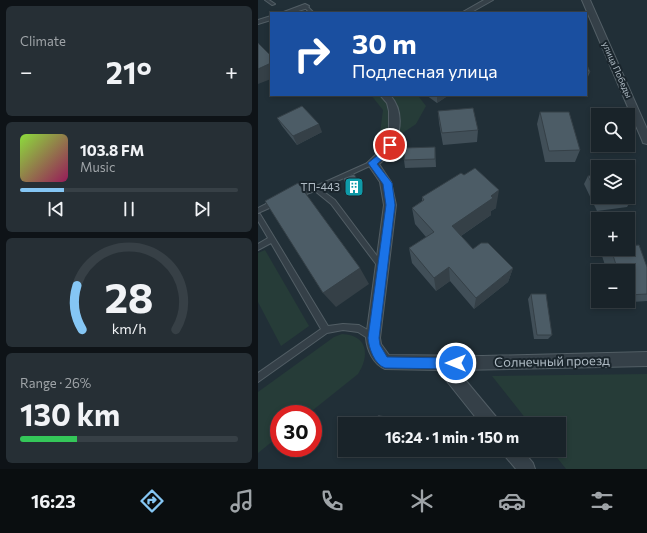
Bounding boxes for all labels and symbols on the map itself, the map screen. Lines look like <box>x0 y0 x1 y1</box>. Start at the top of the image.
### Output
street label: улица Победы <box>600 40 635 100</box>
pin <box>373 128 407 162</box>
building icon: ТП-443 <box>343 176 365 198</box>
place label: ТП-443 <box>301 180 340 193</box>
position arrow <box>435 342 477 384</box>
street label: Солнечный проезд <box>494 352 610 370</box>
speed limit sign: 30 <box>270 405 322 457</box>

